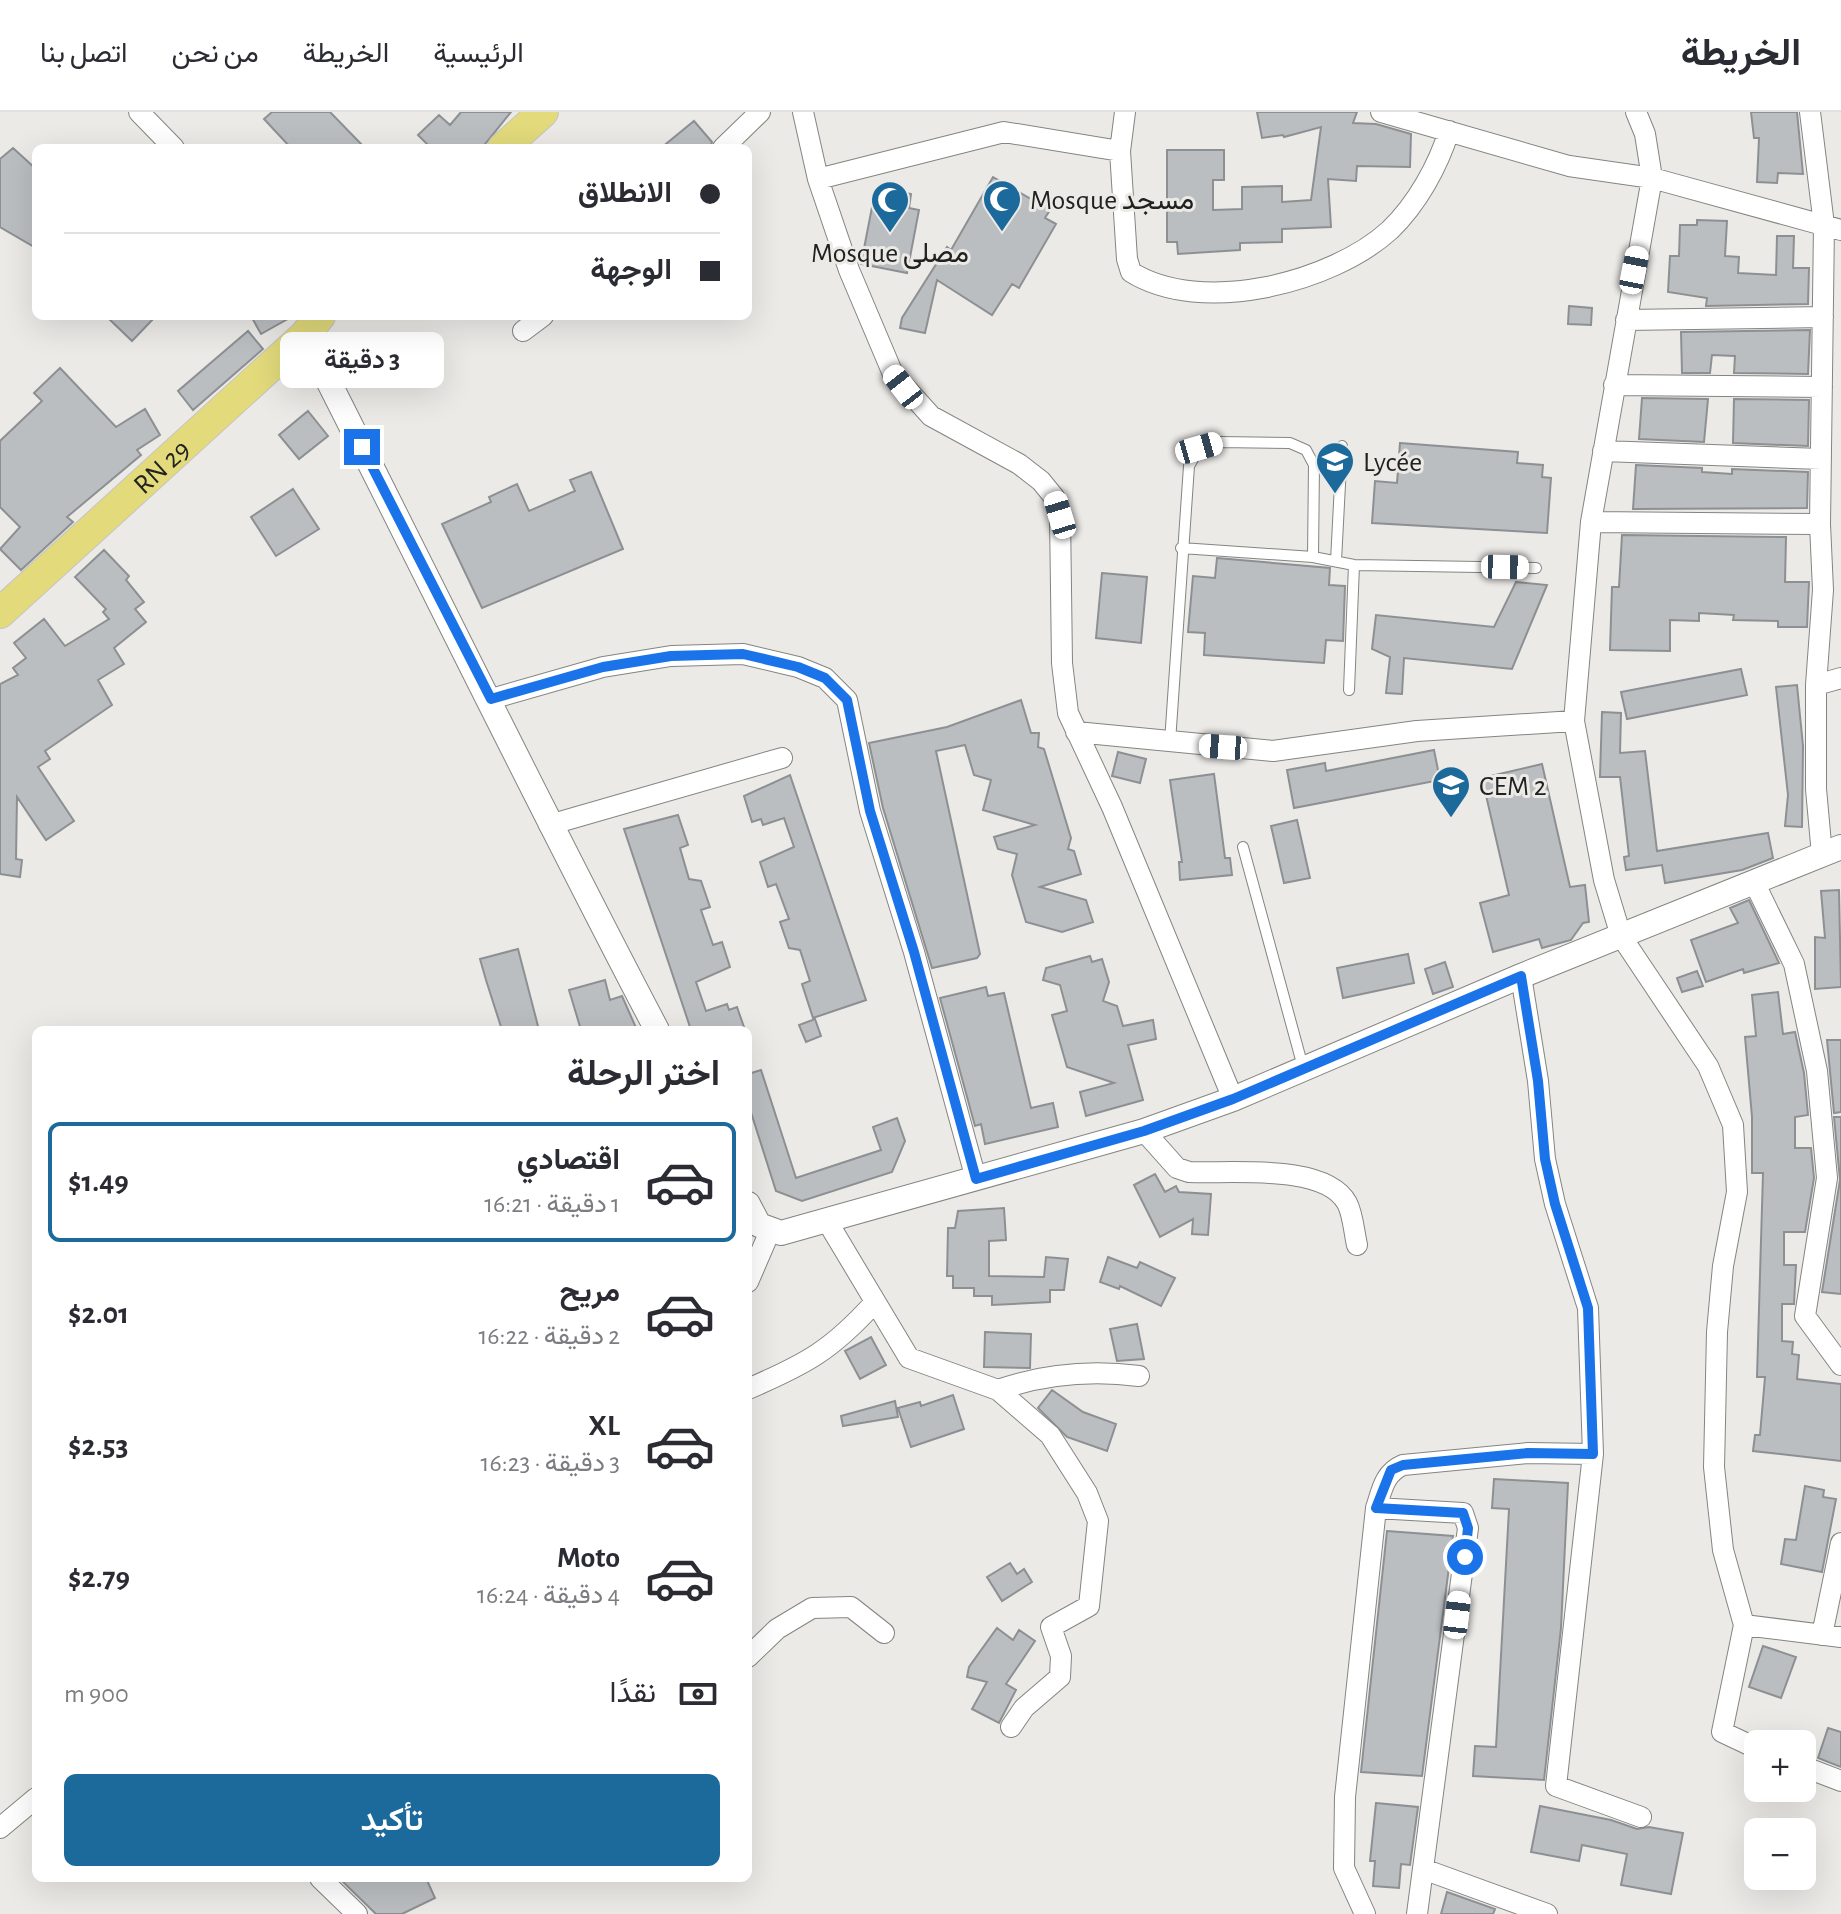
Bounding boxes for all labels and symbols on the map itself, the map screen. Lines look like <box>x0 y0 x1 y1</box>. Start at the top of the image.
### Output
mosque icon: Mosque مسجد <box>981 178 1023 233</box>
mosque icon: Mosque مصلى <box>869 179 911 234</box>
place label: Mosque مسجد <box>1030 187 1194 216</box>
place label: Mosque مصلى <box>811 240 969 269</box>
car <box>1618 244 1650 296</box>
callout: 3 دقيقة <box>280 331 444 387</box>
car <box>879 361 927 413</box>
route end <box>344 429 380 465</box>
car <box>1173 430 1225 466</box>
street label: RN 29 <box>129 435 196 500</box>
school or university icon: Lycée <box>1314 440 1356 495</box>
place label: Lycée <box>1363 449 1422 477</box>
car <box>1042 489 1078 541</box>
car <box>1481 555 1529 579</box>
car <box>1198 733 1248 761</box>
school or university icon: CEM 2 <box>1430 764 1472 819</box>
place label: CEM 2 <box>1479 773 1547 801</box>
route start <box>1447 1539 1483 1575</box>
car <box>1442 1590 1472 1640</box>

